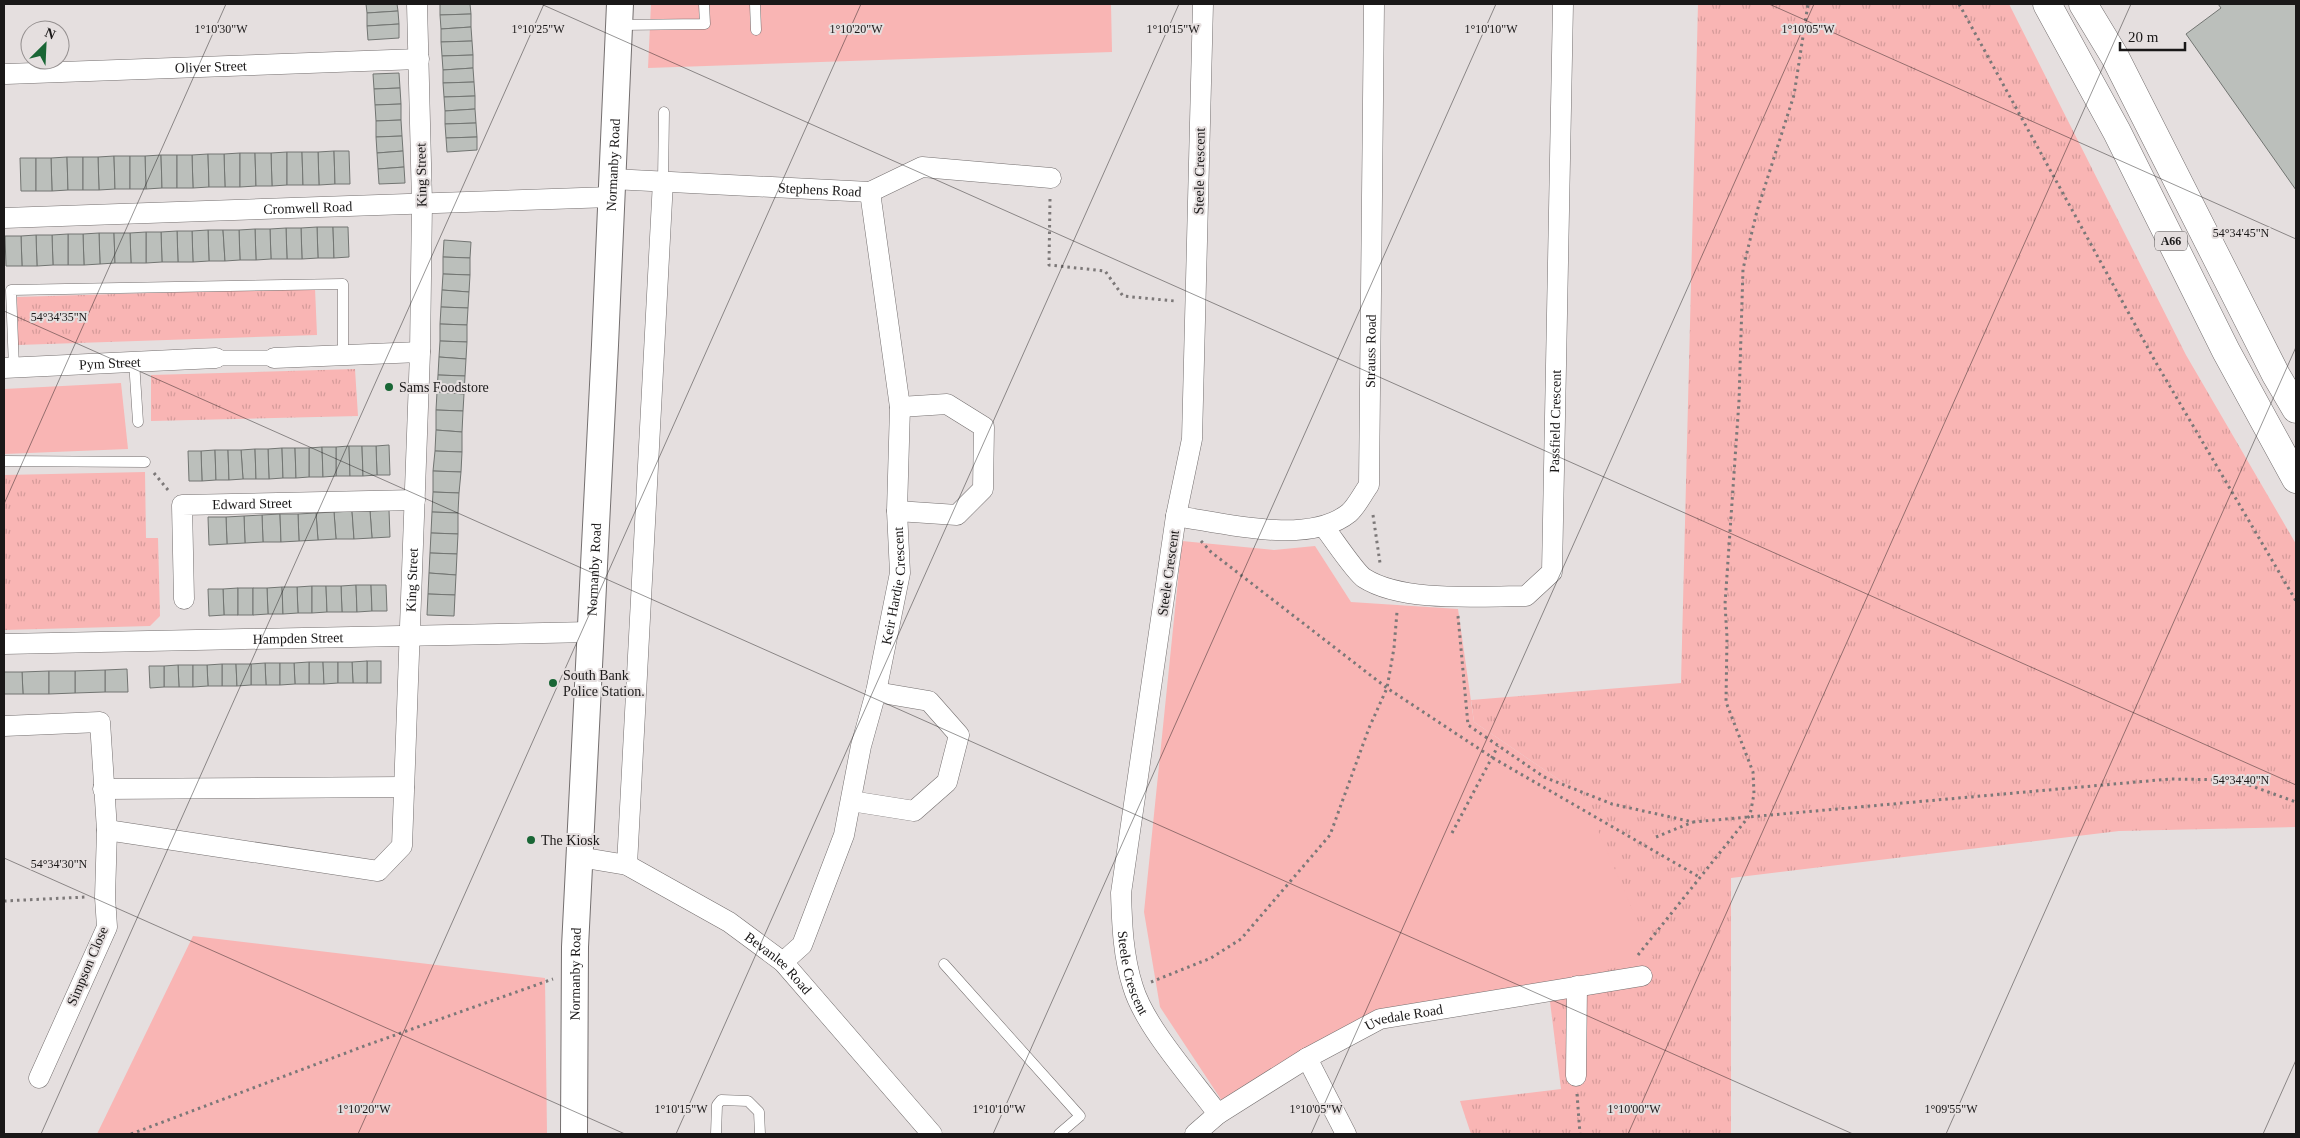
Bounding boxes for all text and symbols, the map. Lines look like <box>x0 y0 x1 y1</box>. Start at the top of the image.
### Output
north arrow <box>20 20 70 70</box>
scale bar <box>2120 20 2185 52</box>
text: 1°10'30"W <box>194 22 248 36</box>
text: 1°10'25"W <box>511 22 565 36</box>
text: 1°10'20"W <box>829 22 883 36</box>
text: 1°10'15"W <box>1146 22 1200 36</box>
text: 1°10'10"W <box>1464 22 1518 36</box>
text: 1°10'05"W <box>1781 22 1835 36</box>
text: N <box>42 25 58 42</box>
text: 20 m <box>2128 29 2159 45</box>
street label: Oliver Street <box>175 58 247 76</box>
street label: Normanby Road <box>604 118 623 212</box>
street label: Steele Crescent <box>1191 127 1208 214</box>
street label: King Street <box>413 143 430 207</box>
street label: Stephens Road <box>778 180 862 200</box>
street label: Cromwell Road <box>263 199 353 217</box>
text: 54°34'45"N <box>2213 226 2270 240</box>
road number: A66 <box>2155 232 2187 250</box>
text: 54°34'35"N <box>31 310 88 324</box>
street label: Strauss Road <box>1363 314 1379 388</box>
street label: Pym Street <box>79 355 141 372</box>
street label: Passfield Crescent <box>1547 370 1564 473</box>
place label: Sams Foodstore <box>399 380 489 395</box>
marker: Sams Foodstore <box>383 381 395 393</box>
street label: Edward Street <box>212 496 292 512</box>
street label: Normanby Road <box>585 523 604 616</box>
street label: Keir Hardie Crescent <box>879 526 908 646</box>
street label: Steele Crescent <box>1155 529 1182 617</box>
street label: King Street <box>404 547 421 612</box>
street label: Hampden Street <box>252 630 344 647</box>
place label: South Bank Police Station. <box>563 668 645 699</box>
marker: South Bank Police Station. <box>547 677 559 689</box>
text: 54°34'40"N <box>2213 773 2270 787</box>
place label: The Kiosk <box>541 833 600 848</box>
marker: The Kiosk <box>525 834 537 846</box>
text: 54°34'30"N <box>31 857 88 871</box>
street label: Simpson Close <box>64 924 111 1008</box>
street label: Normanby Road <box>568 927 584 1021</box>
street label: Bevanlee Road <box>742 929 814 997</box>
street label: Steele Crescent <box>1115 930 1151 1018</box>
street label: Uvedale Road <box>1362 1002 1444 1034</box>
text: 1°10'20"W <box>337 1102 391 1116</box>
text: 1°10'15"W <box>654 1102 708 1116</box>
text: 1°10'10"W <box>972 1102 1026 1116</box>
text: 1°10'05"W <box>1289 1102 1343 1116</box>
text: 1°10'00"W <box>1607 1102 1661 1116</box>
text: 1°09'55"W <box>1924 1102 1978 1116</box>

